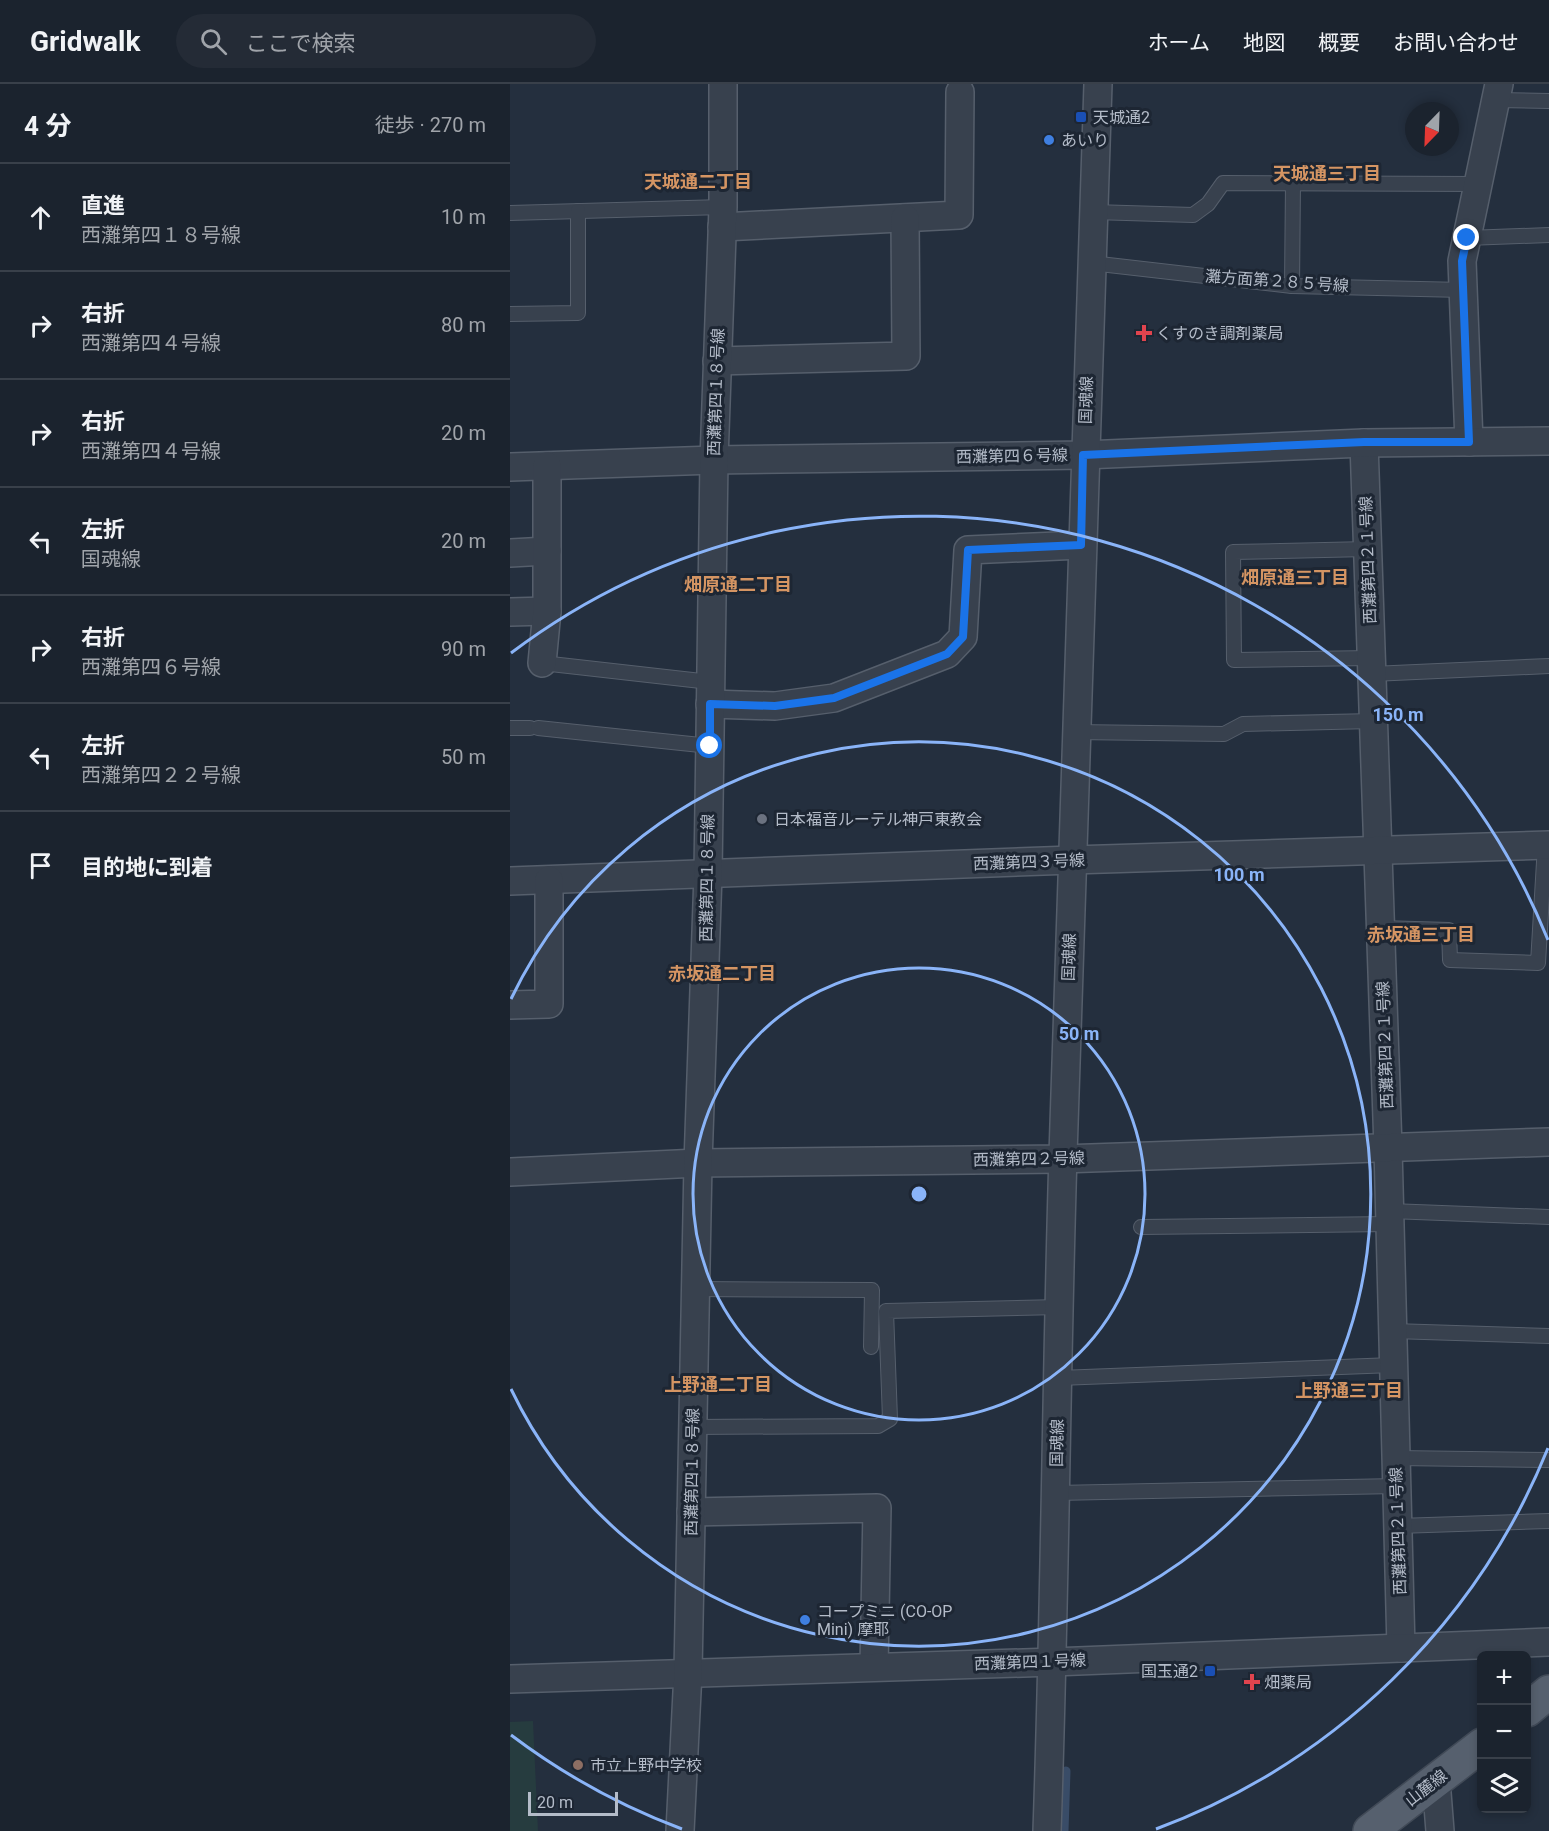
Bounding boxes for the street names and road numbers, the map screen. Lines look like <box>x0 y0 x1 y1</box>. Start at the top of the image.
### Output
street label: 灘方面第２８５号線 <box>1205 267 1349 295</box>
street label: 西灘第四１８号線 <box>704 328 728 456</box>
street label: 国魂線 <box>1076 376 1096 424</box>
street label: 西灘第四６号線 <box>956 446 1068 466</box>
street label: 西灘第四２１号線 <box>1356 496 1380 624</box>
street label: 西灘第四１８号線 <box>696 814 718 942</box>
street label: 西灘第四３号線 <box>973 851 1085 873</box>
street label: 国魂線 <box>1059 933 1079 981</box>
street label: 西灘第四２１号線 <box>1373 981 1397 1109</box>
street label: 西灘第四２号線 <box>973 1149 1085 1169</box>
street label: 西灘第四１８号線 <box>681 1408 703 1536</box>
street label: 国魂線 <box>1047 1419 1067 1467</box>
street label: 西灘第四２１号線 <box>1386 1467 1410 1595</box>
street label: 西灘第四１号線 <box>974 1651 1086 1673</box>
street label: 山麓線 <box>1401 1766 1451 1810</box>

